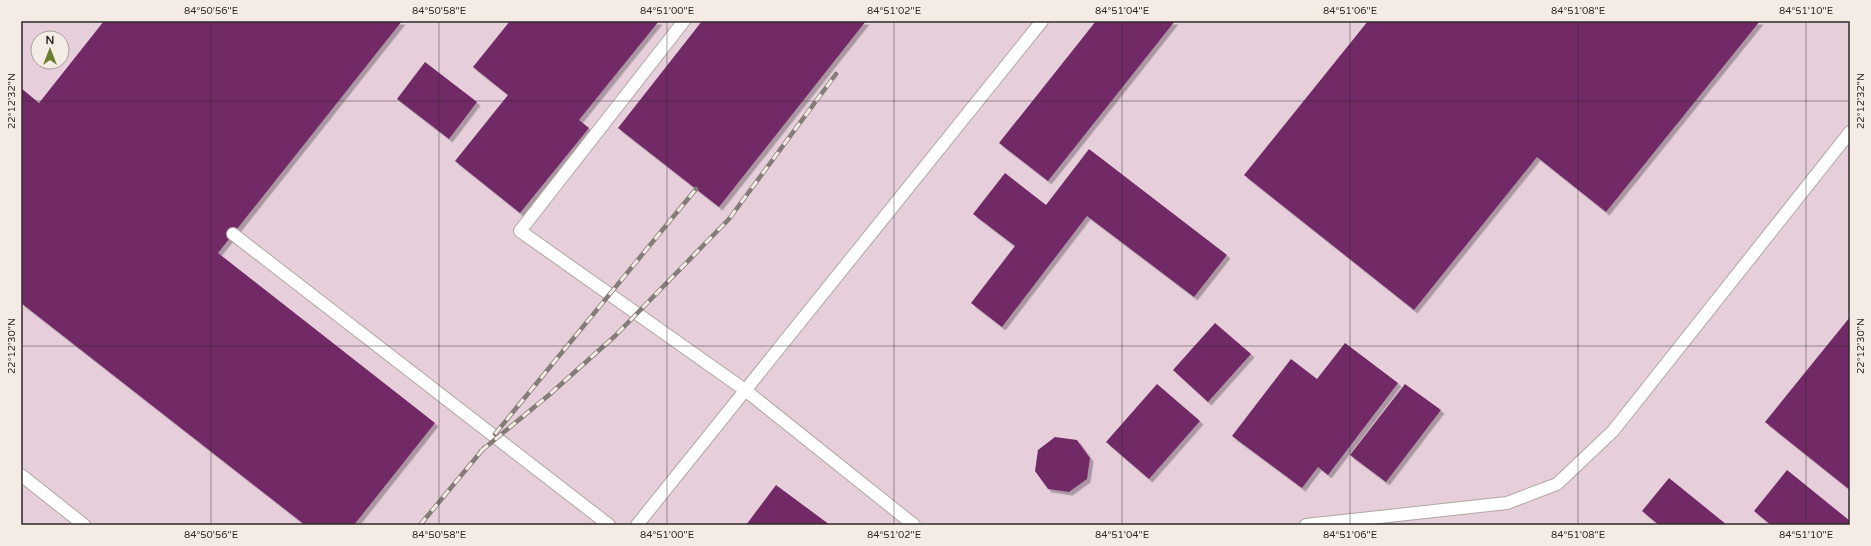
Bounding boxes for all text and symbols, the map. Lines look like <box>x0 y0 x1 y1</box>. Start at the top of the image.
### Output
text: 84°50'56"E <box>184 5 238 17</box>
text: 84°50'58"E <box>412 5 466 17</box>
text: 84°51'00"E <box>640 5 694 17</box>
text: 84°51'02"E <box>867 5 921 17</box>
text: 84°51'04"E <box>1095 5 1149 17</box>
text: 84°51'06"E <box>1323 5 1377 17</box>
text: 84°51'08"E <box>1551 5 1605 17</box>
text: 84°51'10"E <box>1779 5 1833 17</box>
north arrow <box>30 30 70 70</box>
text: N <box>46 34 54 47</box>
text: 22°12'32"N <box>6 73 18 129</box>
text: 22°12'32"N <box>1855 73 1867 129</box>
text: 22°12'30"N <box>6 318 18 374</box>
text: 22°12'30"N <box>1855 318 1867 374</box>
text: 84°50'56"E <box>184 529 238 541</box>
text: 84°50'58"E <box>412 529 466 541</box>
text: 84°51'00"E <box>640 529 694 541</box>
text: 84°51'02"E <box>867 529 921 541</box>
text: 84°51'04"E <box>1095 529 1149 541</box>
text: 84°51'06"E <box>1323 529 1377 541</box>
text: 84°51'08"E <box>1551 529 1605 541</box>
text: 84°51'10"E <box>1779 529 1833 541</box>

